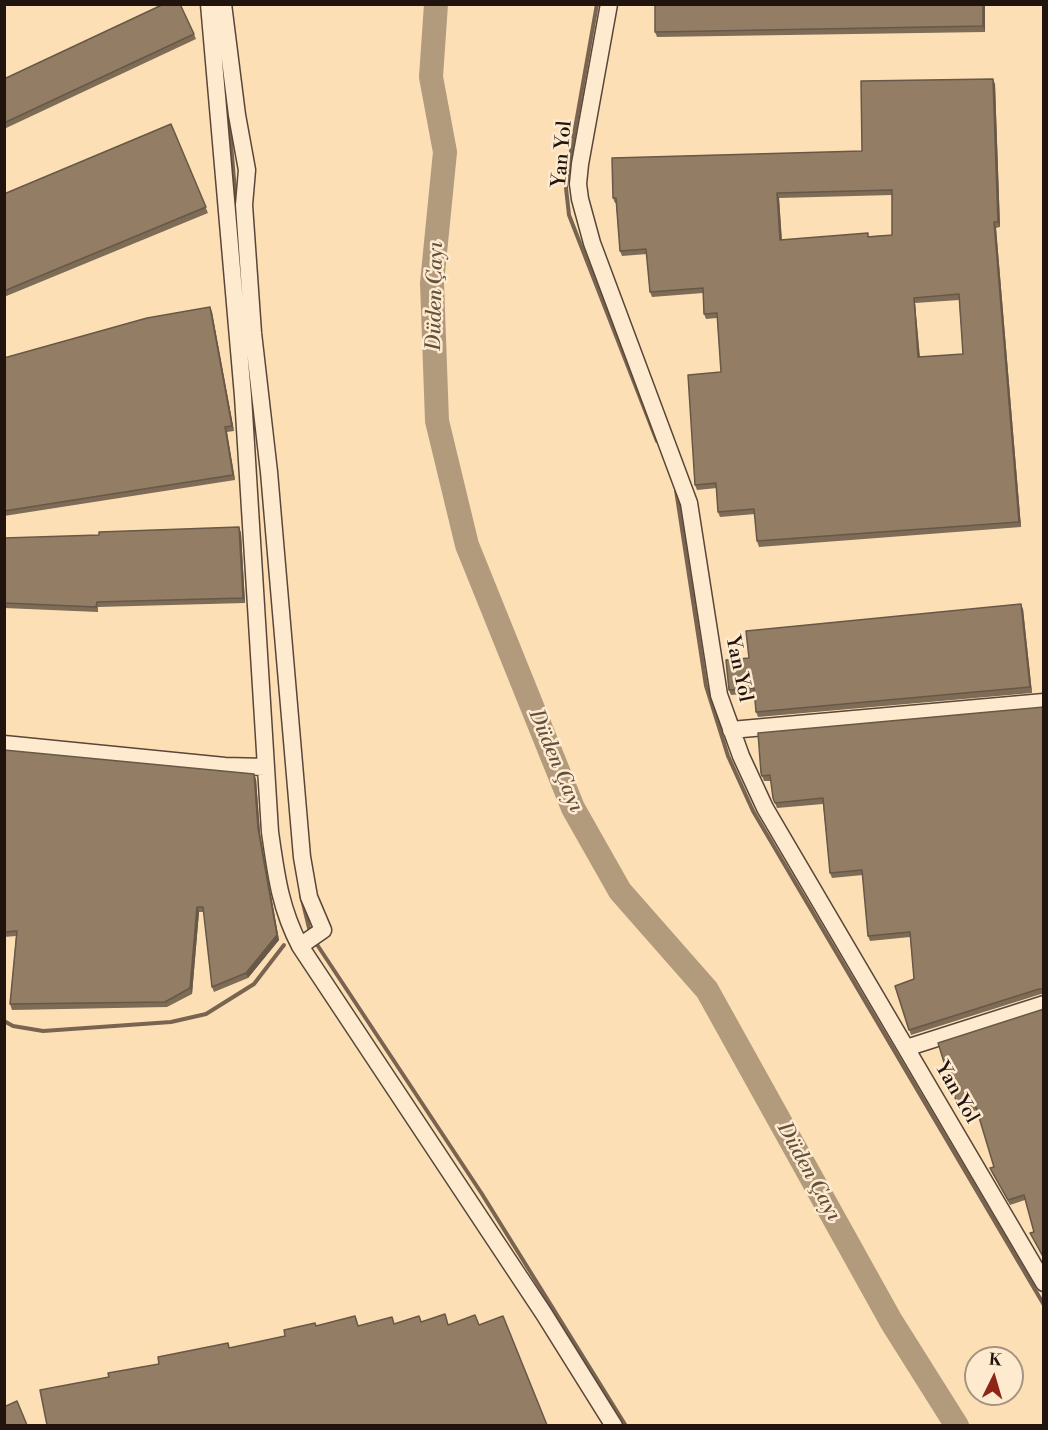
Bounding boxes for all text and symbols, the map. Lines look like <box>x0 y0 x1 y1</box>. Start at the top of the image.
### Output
street label: Yan Yol <box>548 120 578 188</box>
water label: Düden Çayı <box>422 241 450 351</box>
street label: Yan Yol <box>719 634 757 704</box>
water label: Düden Çayı <box>522 706 588 816</box>
street label: Yan Yol <box>929 1058 983 1128</box>
water label: Düden Çayı <box>771 1118 845 1226</box>
north arrow <box>964 1346 1024 1406</box>
text: K <box>988 1350 1003 1371</box>

